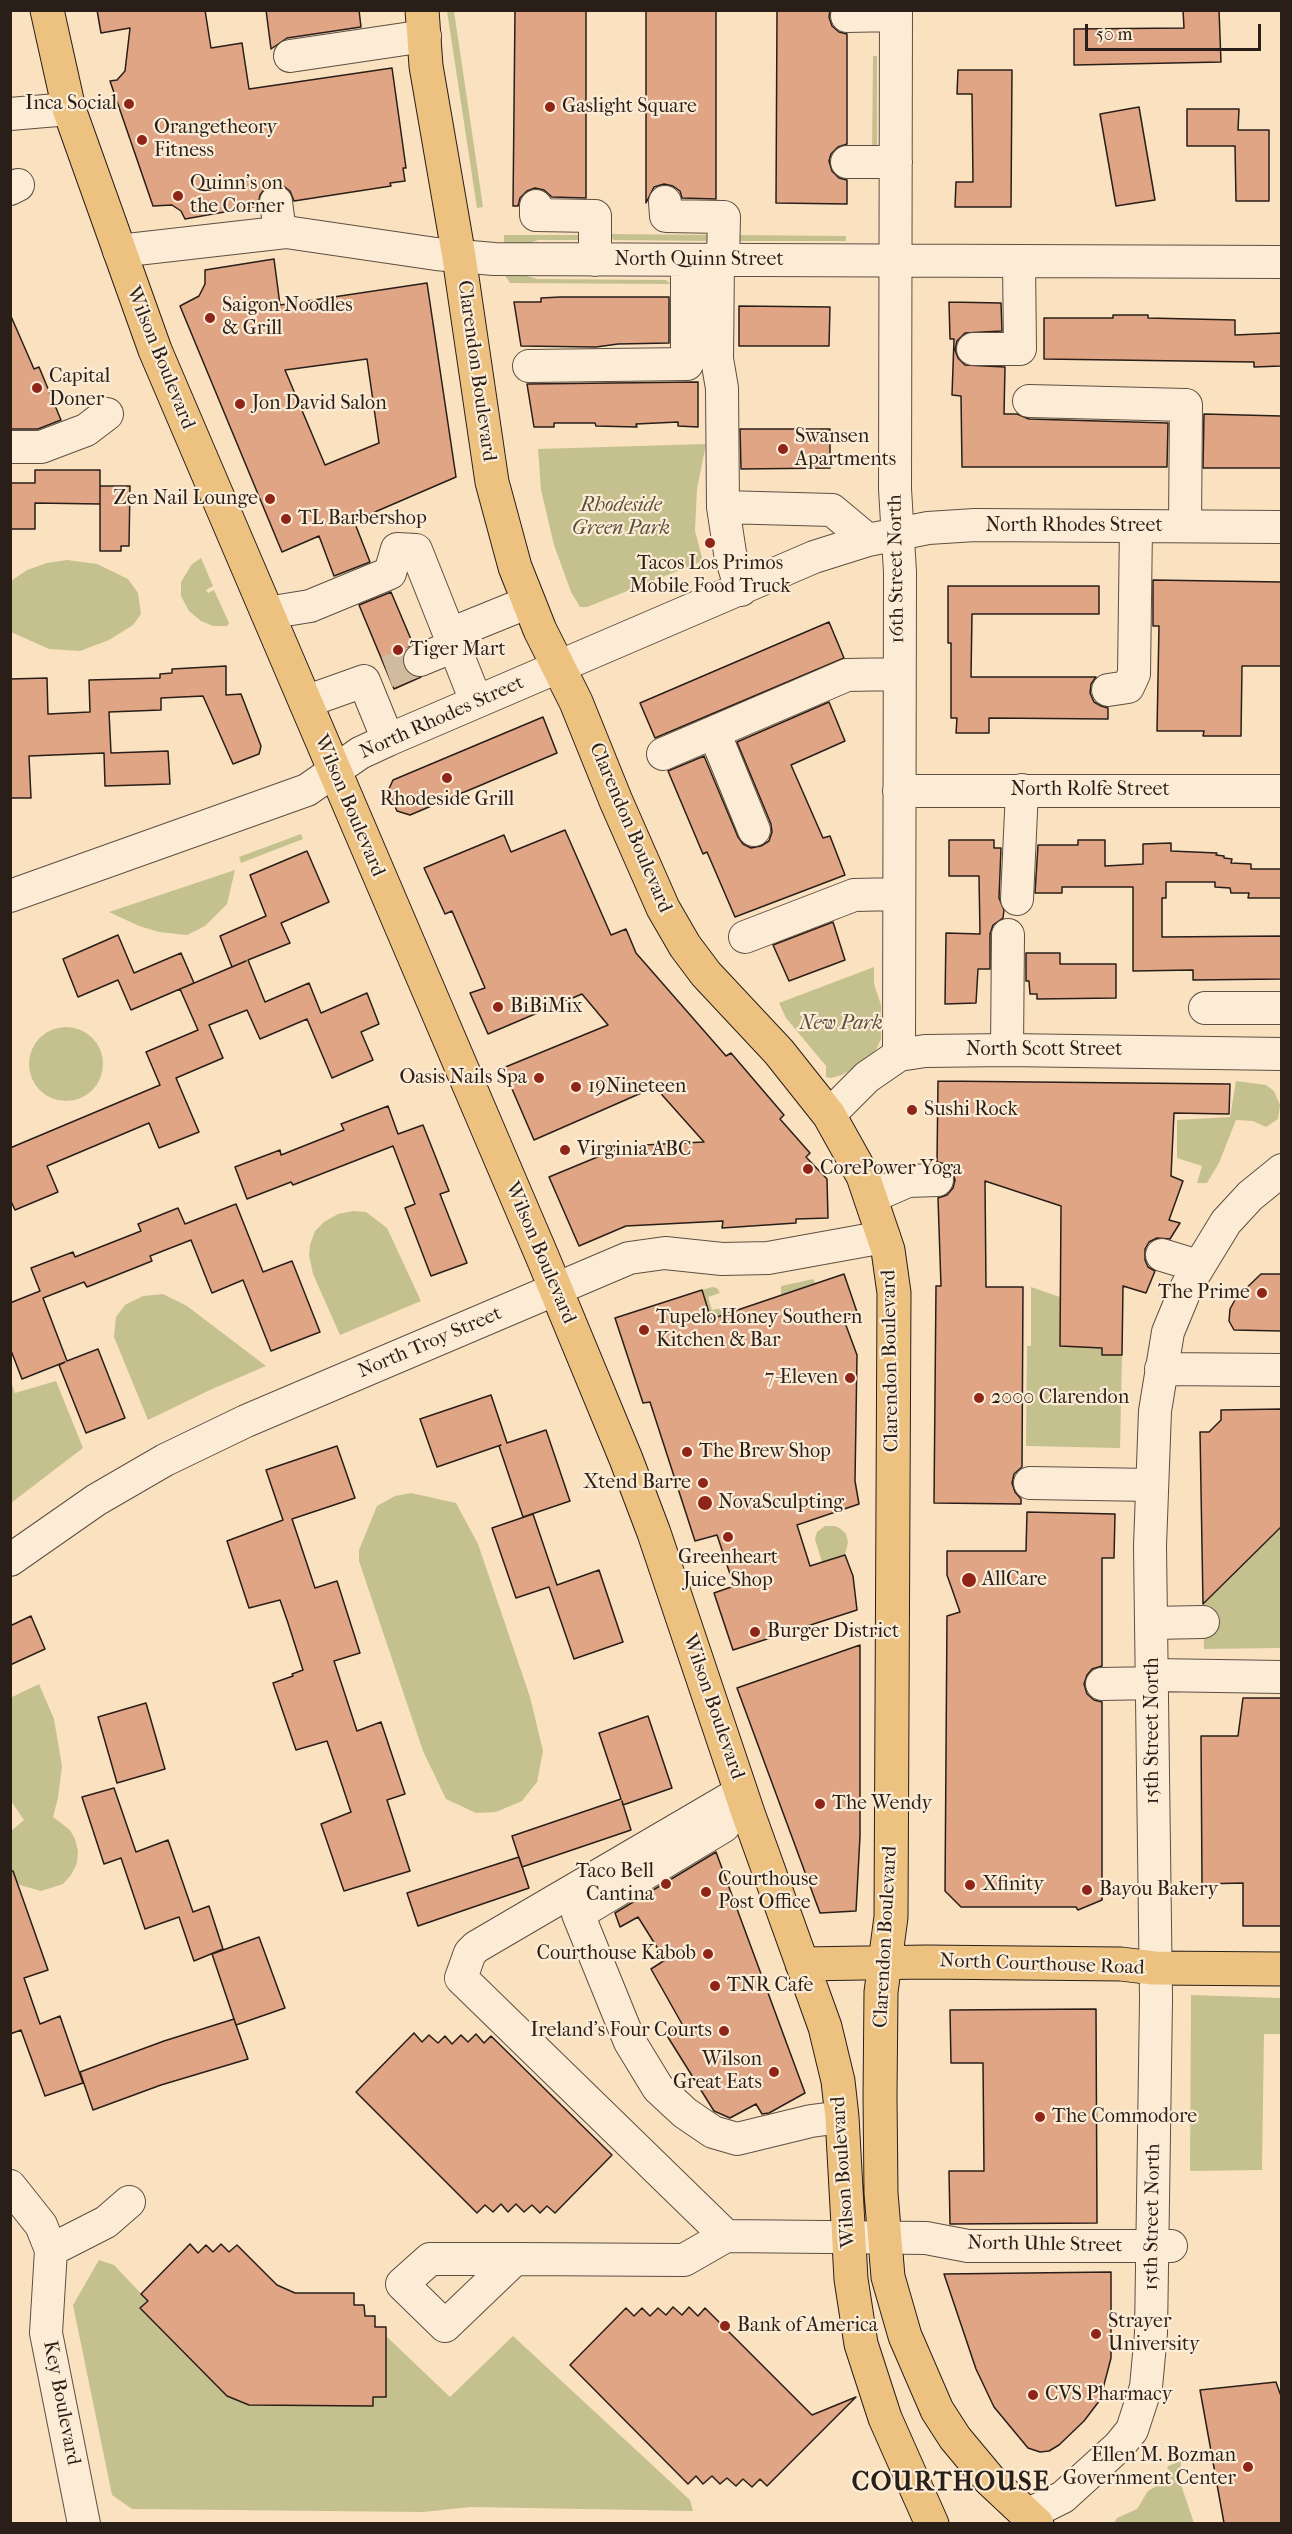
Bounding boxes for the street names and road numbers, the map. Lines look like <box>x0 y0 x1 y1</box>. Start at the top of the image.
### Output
street label: North Quinn Street <box>614 248 784 272</box>
street label: Clarendon Boulevard <box>451 279 501 463</box>
street label: Wilson Boulevard <box>120 283 200 433</box>
street label: 16th Street North <box>884 494 910 644</box>
street label: North Rhodes Street <box>985 514 1163 538</box>
street label: North Rhodes Street <box>356 671 528 765</box>
street label: Wilson Boulevard <box>308 731 390 881</box>
street label: Clarendon Boulevard <box>583 739 677 917</box>
street label: North Rolfe Street <box>1010 778 1170 802</box>
street label: North Scott Street <box>966 1038 1122 1062</box>
street label: Wilson Boulevard <box>499 1178 581 1328</box>
street label: Clarendon Boulevard <box>877 1270 905 1452</box>
street label: North Troy Street <box>355 1302 505 1384</box>
street label: Wilson Boulevard <box>677 1631 749 1783</box>
street label: 15th Street North <box>1141 1657 1165 1805</box>
street label: Clarendon Boulevard <box>869 1845 903 2029</box>
street label: North Courthouse Road <box>939 1949 1145 1981</box>
street label: Wilson Boulevard <box>827 2095 861 2249</box>
street label: 15th Street North <box>1140 2143 1166 2291</box>
street label: North Uhle Street <box>967 2232 1123 2258</box>
street label: Key Boulevard <box>37 2339 85 2467</box>

